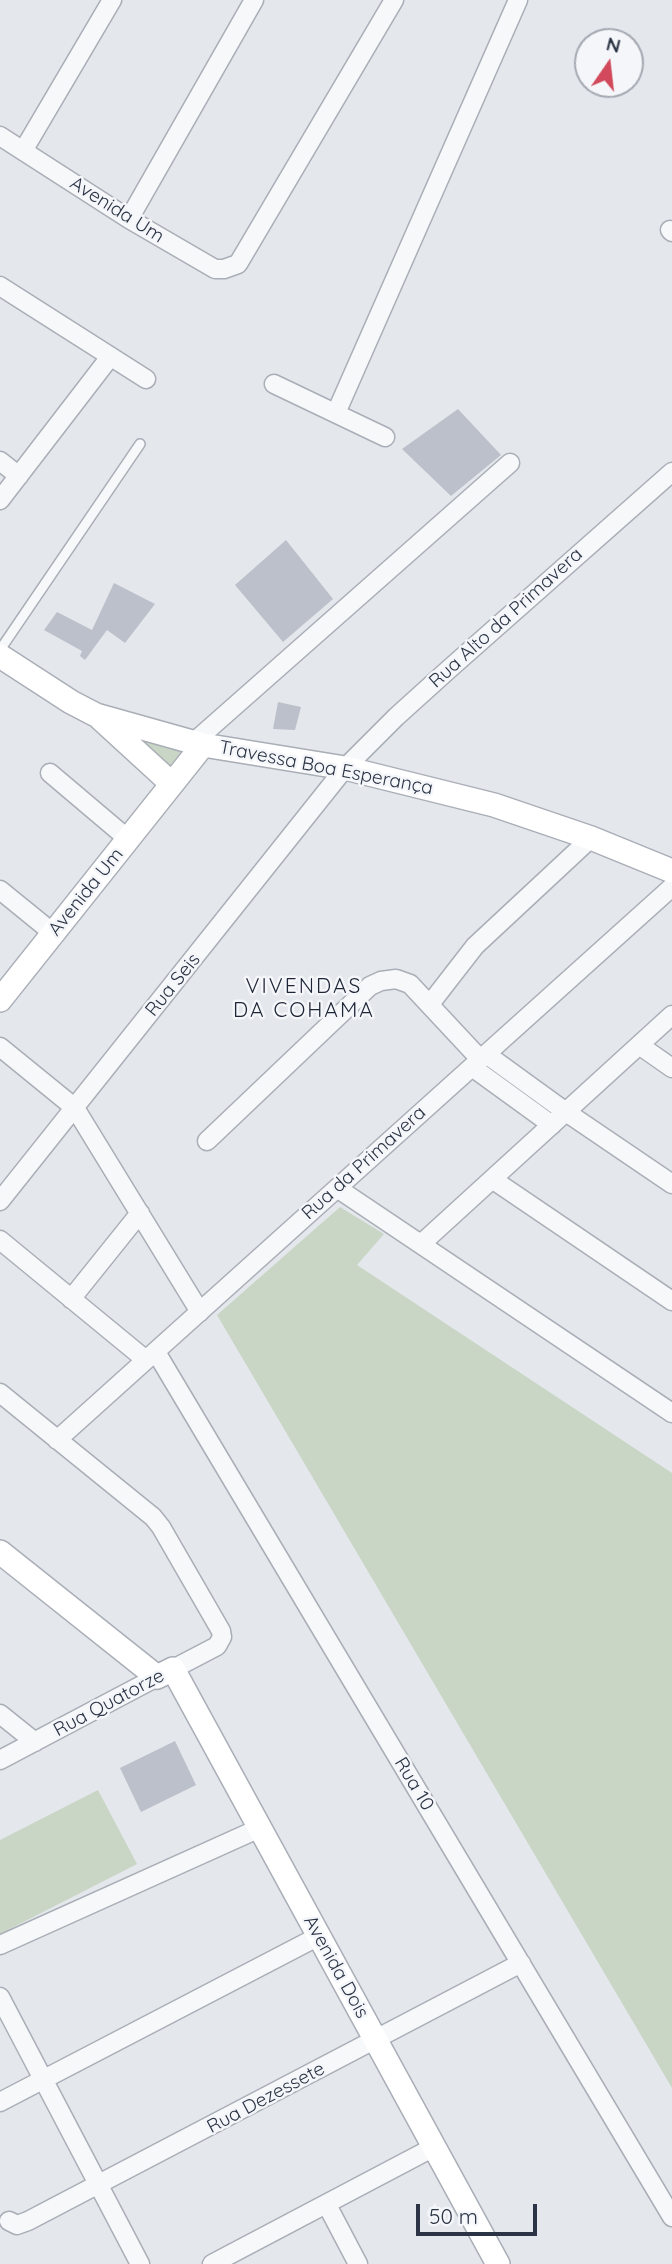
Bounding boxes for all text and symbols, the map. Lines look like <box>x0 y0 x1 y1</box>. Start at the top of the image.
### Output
north arrow <box>574 28 644 98</box>
text: N <box>604 31 623 58</box>
street label: Avenida Um <box>66 172 168 248</box>
street label: Rua Alto da Primavera <box>425 543 587 693</box>
street label: Travessa Boa Esperança <box>217 736 435 800</box>
street label: Avenida Um <box>44 843 128 941</box>
street label: Rua Seis <box>141 949 205 1021</box>
district label: VIVENDAS DA COHAMA <box>234 974 374 1024</box>
street label: Rua da Primavera <box>297 1101 431 1225</box>
street label: Rua Quatorze <box>50 1664 168 1742</box>
street label: Rua 10 <box>389 1753 439 1815</box>
street label: Avenida Dois <box>298 1912 374 2022</box>
street label: Rua Dezessete <box>203 2057 329 2139</box>
scale bar <box>420 2190 541 2234</box>
text: 50 m <box>429 2203 478 2229</box>

